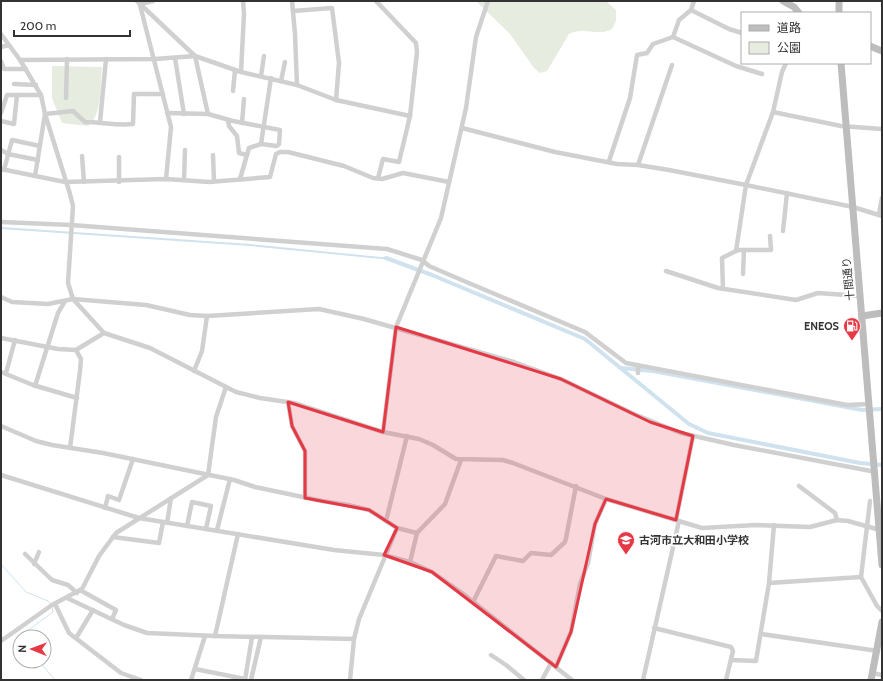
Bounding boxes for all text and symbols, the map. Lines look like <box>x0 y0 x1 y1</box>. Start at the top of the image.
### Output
scale bar <box>14 12 130 38</box>
legend <box>741 12 871 64</box>
text: 200 m <box>20 18 56 33</box>
text: 道路 <box>777 20 801 35</box>
text: 公園 <box>777 40 801 55</box>
street label: 十間通り <box>839 256 857 302</box>
fuel station icon: ENEOS <box>842 316 862 341</box>
place label: ENEOS <box>804 319 840 333</box>
school or university icon: 古河市立大和田小学校 <box>616 530 636 555</box>
place label: 古河市立大和田小学校 <box>639 533 749 547</box>
north arrow <box>12 629 52 669</box>
text: N <box>15 645 29 653</box>

